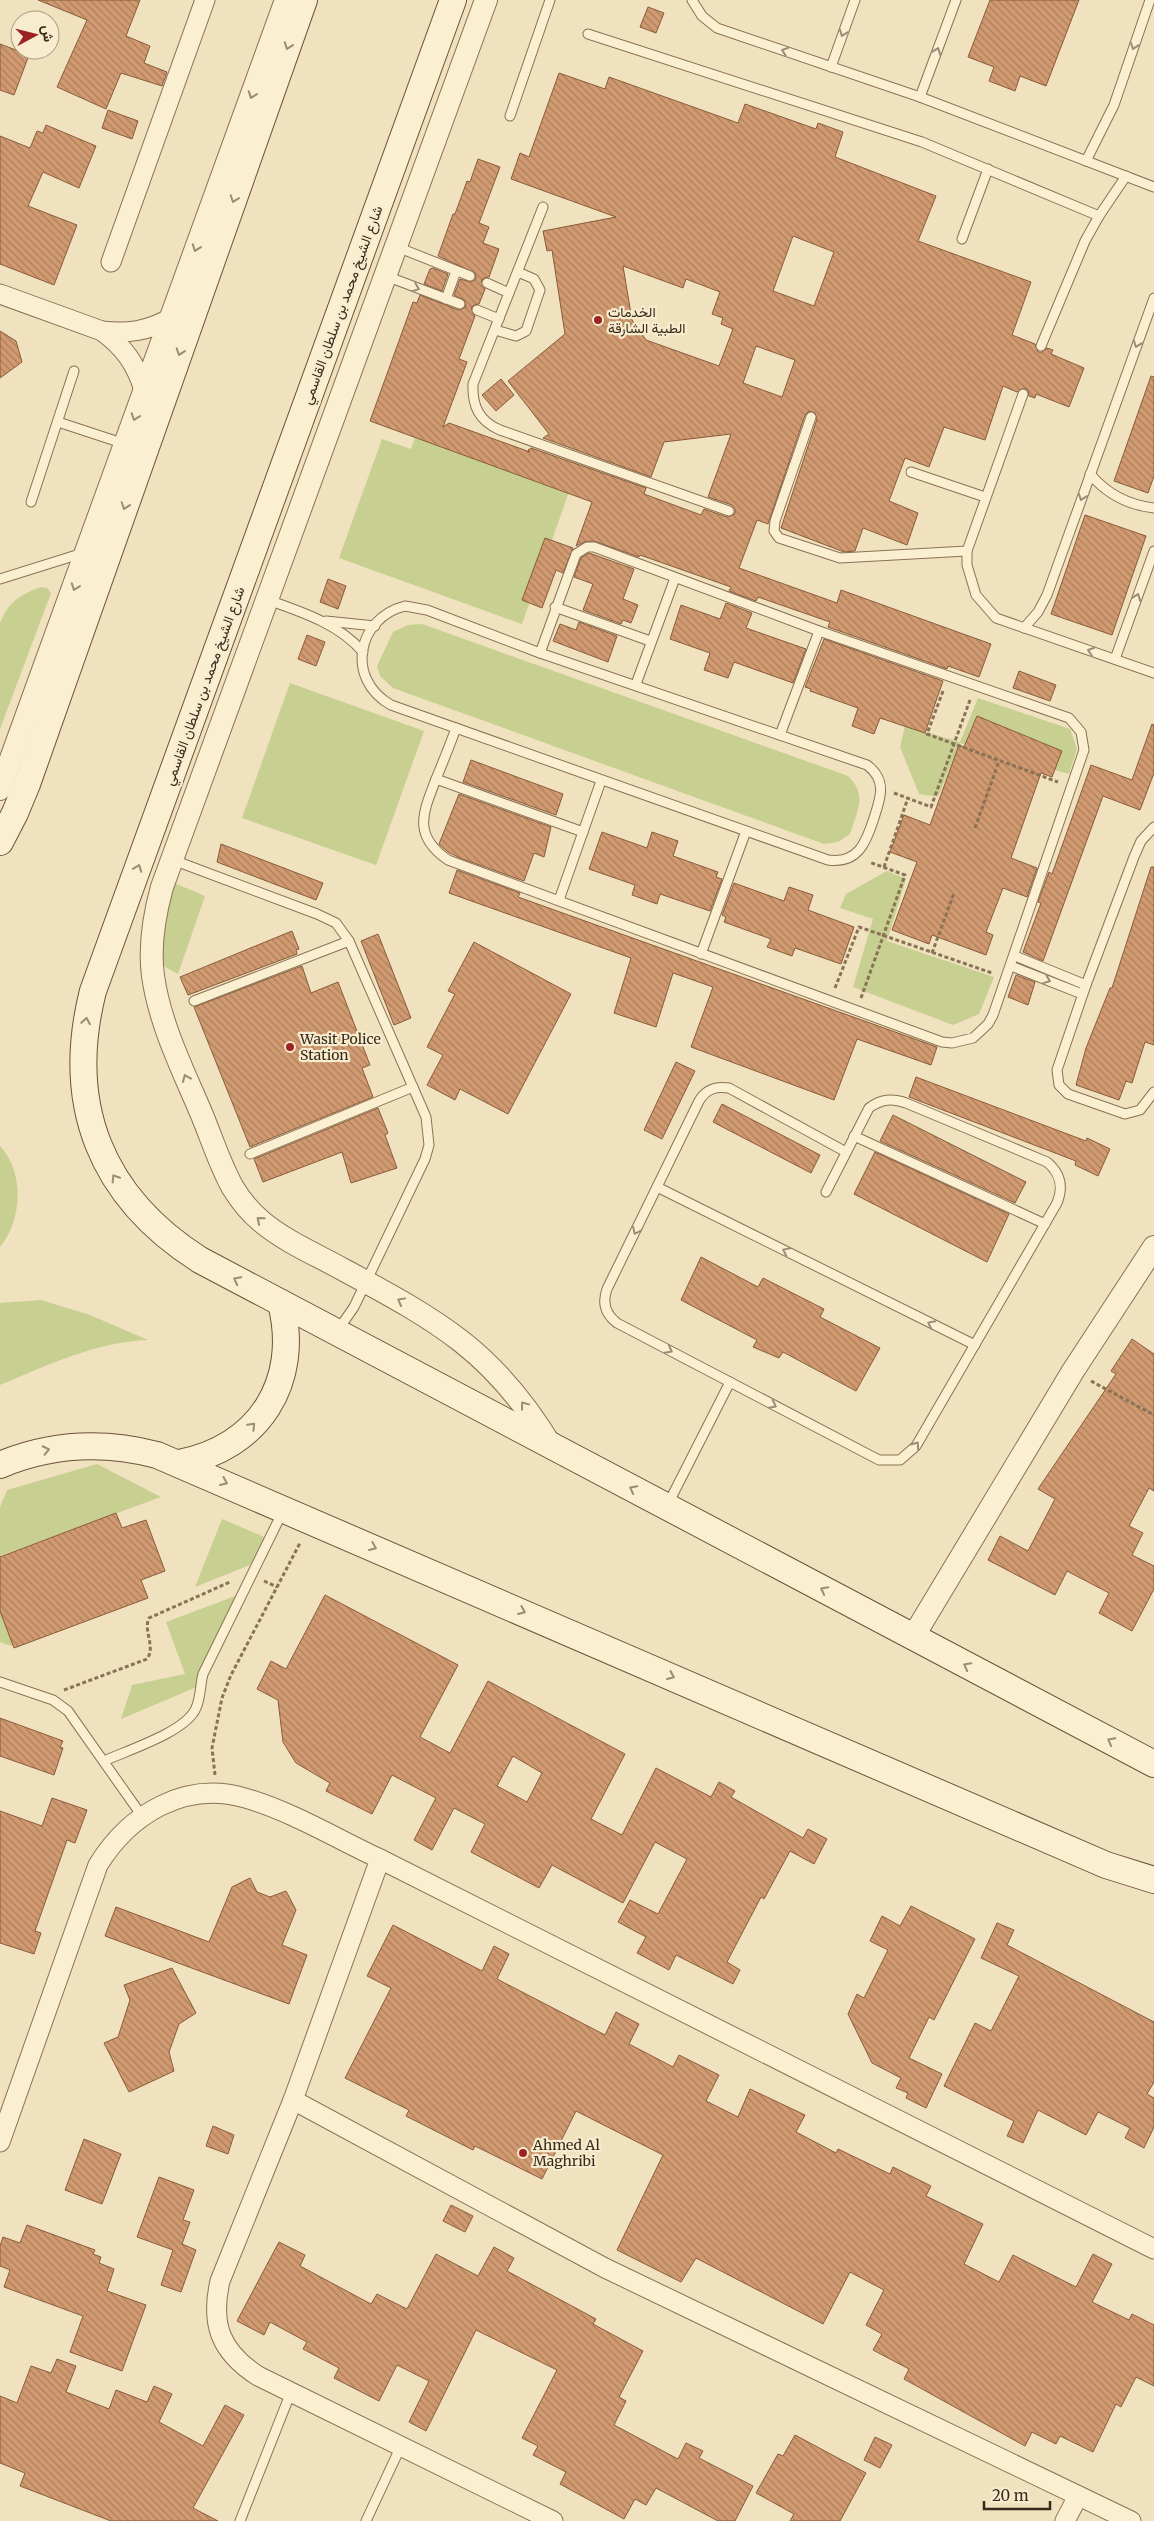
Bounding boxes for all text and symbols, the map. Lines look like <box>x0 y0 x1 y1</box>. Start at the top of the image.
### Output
north arrow <box>10 10 60 60</box>
text: ش <box>38 24 58 43</box>
one-way arrow <box>839 29 849 37</box>
one-way arrow <box>284 41 294 50</box>
one-way arrow <box>1130 41 1140 50</box>
one-way arrow <box>781 47 790 57</box>
one-way arrow <box>931 48 941 56</box>
one-way arrow <box>248 90 258 99</box>
one-way arrow <box>230 194 240 203</box>
street label: شارع الشيخ محمد بن سلطان القاسمي <box>298 203 389 408</box>
one-way arrow <box>192 243 202 252</box>
one-way arrow <box>411 282 420 292</box>
place label: الخدمات الطبية الشارقة <box>608 303 686 337</box>
marker: الخدمات الطبية الشارقة <box>592 314 604 326</box>
one-way arrow <box>1133 339 1143 348</box>
one-way arrow <box>176 348 186 356</box>
one-way arrow <box>131 413 141 421</box>
one-way arrow <box>1078 492 1088 501</box>
one-way arrow <box>121 501 131 509</box>
one-way arrow <box>71 582 81 591</box>
street label: شارع الشيخ محمد بن سلطان القاسمي <box>160 584 251 789</box>
one-way arrow <box>1132 593 1142 602</box>
one-way arrow <box>1088 647 1096 657</box>
one-way arrow <box>132 864 142 872</box>
one-way arrow <box>1042 974 1051 984</box>
one-way arrow <box>81 1017 91 1026</box>
place label: Wasit Police Station <box>299 1030 381 1064</box>
marker: Wasit Police Station <box>284 1041 296 1053</box>
one-way arrow <box>182 1074 192 1083</box>
one-way arrow <box>111 1174 121 1183</box>
one-way arrow <box>257 1217 266 1226</box>
one-way arrow <box>631 1226 642 1235</box>
one-way arrow <box>782 1247 791 1257</box>
one-way arrow <box>234 1276 243 1286</box>
one-way arrow <box>398 1297 407 1307</box>
one-way arrow <box>927 1320 936 1330</box>
one-way arrow <box>664 1344 673 1354</box>
one-way arrow <box>768 1399 777 1409</box>
one-way arrow <box>522 1402 530 1411</box>
one-way arrow <box>246 1423 255 1432</box>
one-way arrow <box>910 1441 919 1451</box>
one-way arrow <box>42 1445 51 1456</box>
one-way arrow <box>219 1476 228 1487</box>
one-way arrow <box>630 1485 639 1495</box>
one-way arrow <box>368 1540 377 1551</box>
one-way arrow <box>820 1586 829 1596</box>
one-way arrow <box>517 1605 526 1616</box>
one-way arrow <box>963 1662 972 1672</box>
one-way arrow <box>666 1669 675 1680</box>
one-way arrow <box>1107 1738 1116 1748</box>
place label: Ahmed Al Maghribi <box>532 2136 600 2170</box>
marker: Ahmed Al Maghribi <box>517 2147 529 2159</box>
scale bar <box>984 2478 1050 2510</box>
text: 20 m <box>992 2486 1029 2505</box>

